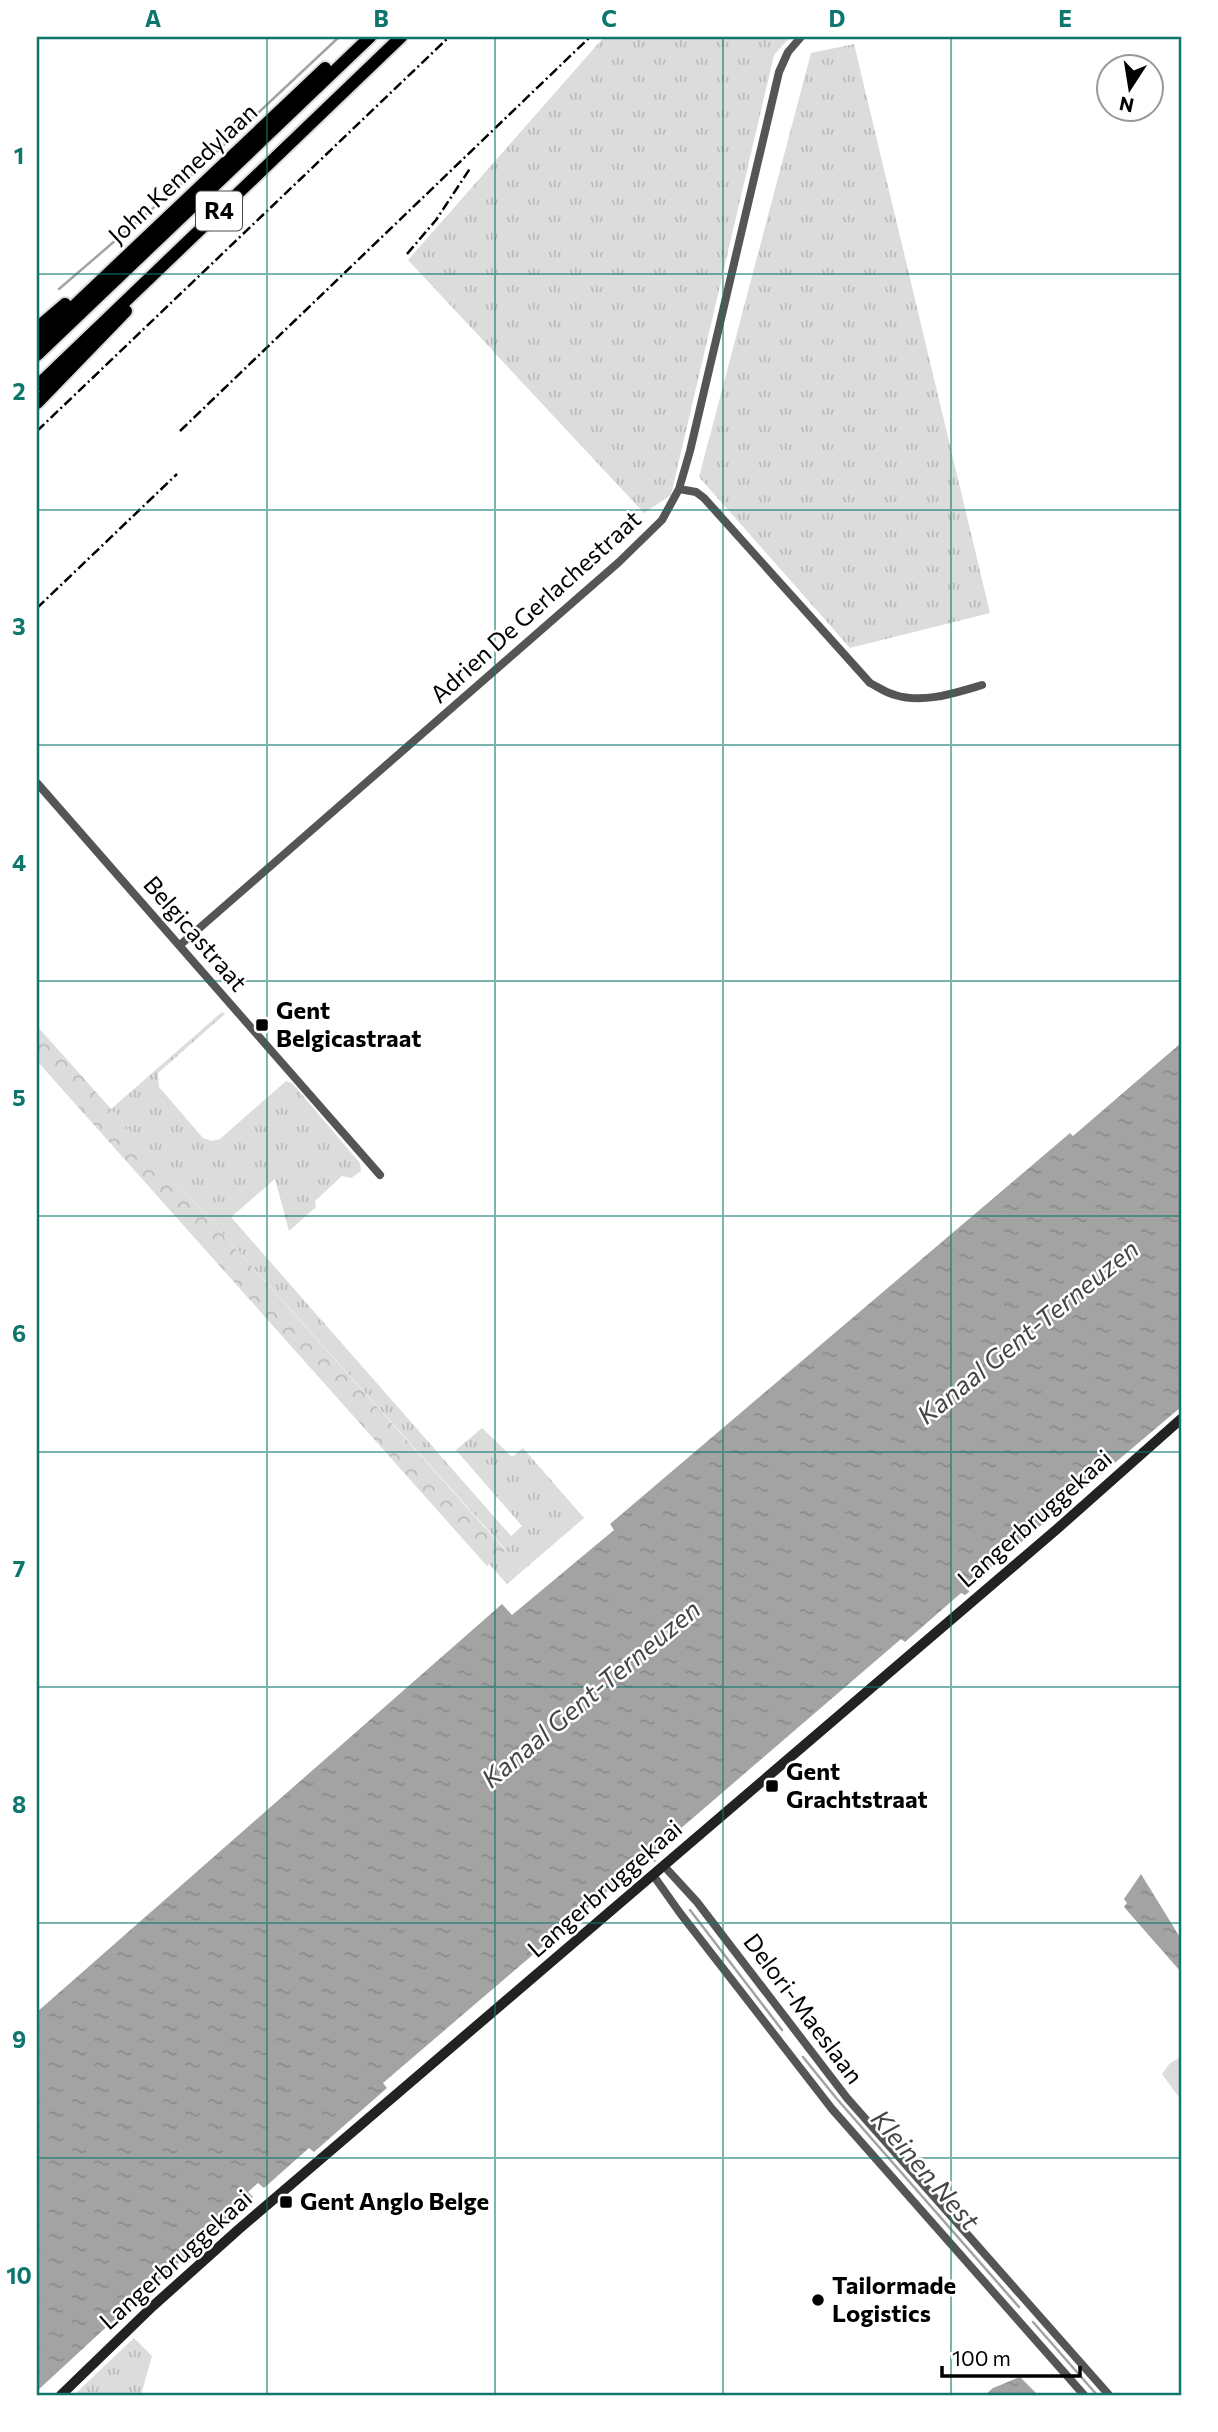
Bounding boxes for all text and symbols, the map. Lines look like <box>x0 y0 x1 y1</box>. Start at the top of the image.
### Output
text: A <box>145 4 162 32</box>
text: B <box>373 4 389 32</box>
text: C <box>601 4 617 32</box>
text: D <box>829 4 846 32</box>
text: E <box>1058 4 1072 32</box>
north arrow <box>1096 52 1166 122</box>
text: N <box>1117 92 1136 118</box>
street label: John Kennedylaan <box>102 97 262 249</box>
text: 1 <box>14 141 24 169</box>
road number: R4 <box>196 192 242 230</box>
text: 2 <box>12 377 26 405</box>
street label: Adrien De Gerlachestraat <box>424 504 646 708</box>
text: 3 <box>12 612 26 640</box>
text: 4 <box>12 848 26 876</box>
street label: Belgicastraat <box>138 870 254 997</box>
place label: Gent Belgicastraat <box>276 995 421 1052</box>
marker: Gent Belgicastraat <box>254 1017 270 1033</box>
text: 5 <box>12 1083 26 1111</box>
water label: Kanaal Gent-Terneuzen <box>910 1232 1144 1430</box>
text: 6 <box>12 1319 26 1347</box>
street label: Langerbruggekaai <box>951 1443 1117 1593</box>
text: 7 <box>13 1554 25 1582</box>
water label: Kanaal Gent-Terneuzen <box>475 1592 706 1793</box>
place label: Gent Grachtstraat <box>786 1756 928 1813</box>
marker: Gent Grachtstraat <box>764 1778 780 1794</box>
text: 8 <box>12 1790 26 1818</box>
street label: Langerbruggekaai <box>521 1813 687 1963</box>
street label: Delori-Maeslaan <box>738 1927 870 2089</box>
text: 9 <box>12 2025 26 2053</box>
water label: Kleinen Nest <box>866 2103 987 2236</box>
street label: Langerbruggekaai <box>93 2183 257 2335</box>
place label: Gent Anglo Belge <box>300 2186 489 2215</box>
marker: Gent Anglo Belge <box>278 2194 294 2210</box>
text: 10 <box>6 2261 32 2289</box>
place label: Tailormade Logistics <box>832 2270 956 2327</box>
marker: Tailormade Logistics <box>810 2292 826 2308</box>
scale bar <box>942 2334 1080 2378</box>
text: 100 m <box>952 2345 1011 2370</box>

